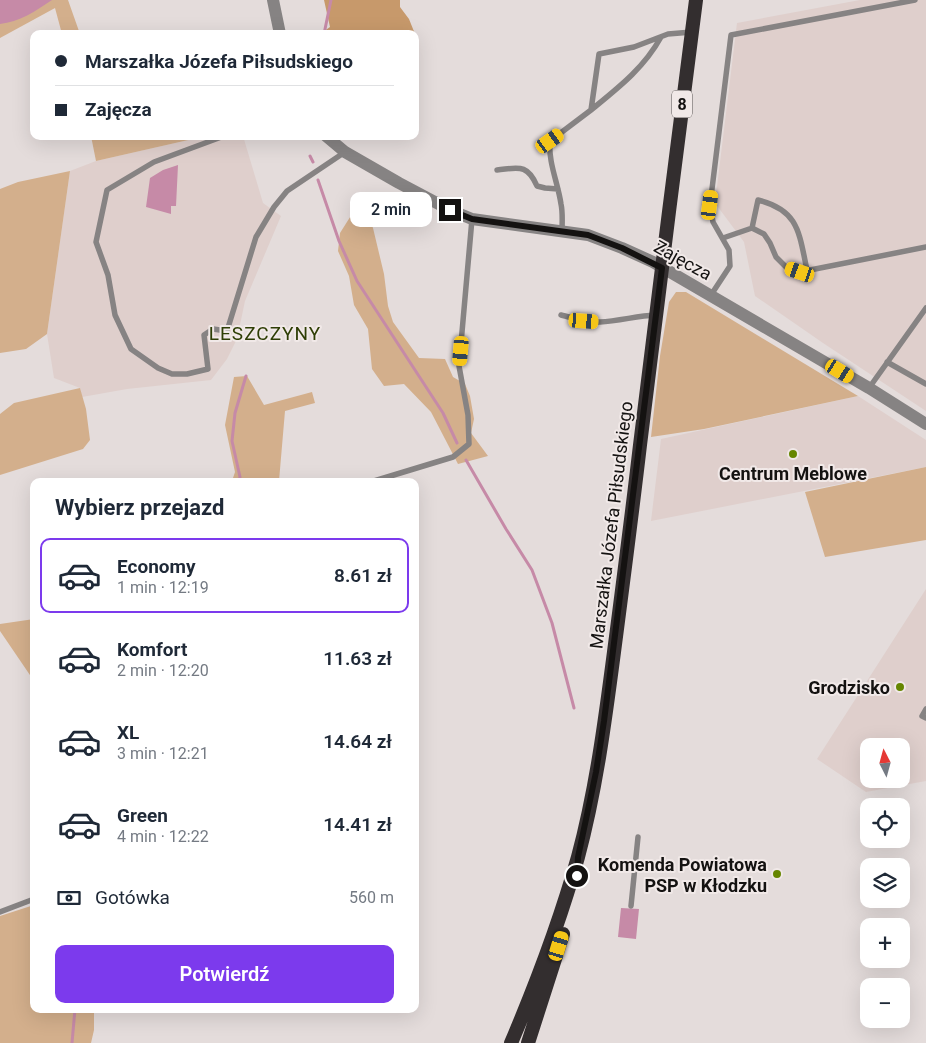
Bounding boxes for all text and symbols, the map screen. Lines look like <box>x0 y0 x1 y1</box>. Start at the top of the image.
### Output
text: Marszałka Józefa Piłsudskiego <box>85 50 353 73</box>
road number: 8 <box>672 90 692 118</box>
text: Zajęcza <box>85 98 152 121</box>
car <box>533 126 566 156</box>
car <box>700 189 719 221</box>
callout: 2 min <box>350 192 432 228</box>
route end <box>439 199 461 221</box>
text: 2 min <box>371 200 411 219</box>
street label: Zajęcza <box>651 236 715 284</box>
car <box>783 260 816 284</box>
car <box>568 312 599 330</box>
district label: LESZCZYNY <box>209 322 321 345</box>
car <box>452 335 469 367</box>
car <box>823 357 856 385</box>
street label: Marszałka Józefa Piłsudskiego <box>585 400 637 650</box>
marker: Centrum Meblowe <box>787 448 799 460</box>
place label: Centrum Meblowe <box>719 463 867 484</box>
text: Wybierz przejazd <box>55 495 224 520</box>
icon: car <box>57 553 102 598</box>
text: Economy <box>117 555 196 578</box>
text: 8.61 zł <box>334 564 392 587</box>
text: 1 min · 12:19 <box>117 578 209 597</box>
icon: car <box>57 636 102 681</box>
text: Komfort <box>117 638 187 661</box>
text: 11.63 zł <box>323 647 392 670</box>
text: 2 min · 12:20 <box>117 661 209 680</box>
place label: Grodzisko <box>808 677 890 698</box>
marker: Grodzisko <box>894 681 906 693</box>
icon: car <box>57 719 102 764</box>
text: XL <box>117 721 139 744</box>
text: 14.64 zł <box>323 730 392 753</box>
north arrow <box>860 738 910 788</box>
map controls <box>860 738 910 1028</box>
text: 3 min · 12:21 <box>117 744 209 763</box>
button: locate <box>860 798 910 848</box>
icon: car <box>57 802 102 847</box>
text: Green <box>117 804 168 827</box>
text: 14.41 zł <box>323 813 392 836</box>
text: 4 min · 12:22 <box>117 827 209 846</box>
place label: Komenda Powiatowa PSP w Kłodzku <box>598 854 767 896</box>
button: layers <box>860 858 910 908</box>
route start <box>566 865 588 887</box>
marker: Komenda Powiatowa PSP w Kłodzku <box>771 868 783 880</box>
icon: cash <box>55 884 83 912</box>
text: Gotówka <box>95 886 170 909</box>
text: 560 m <box>349 888 394 907</box>
button: + <box>860 918 910 968</box>
car <box>547 929 570 963</box>
button: Potwierdź <box>55 945 394 1003</box>
button: − <box>860 978 910 1028</box>

